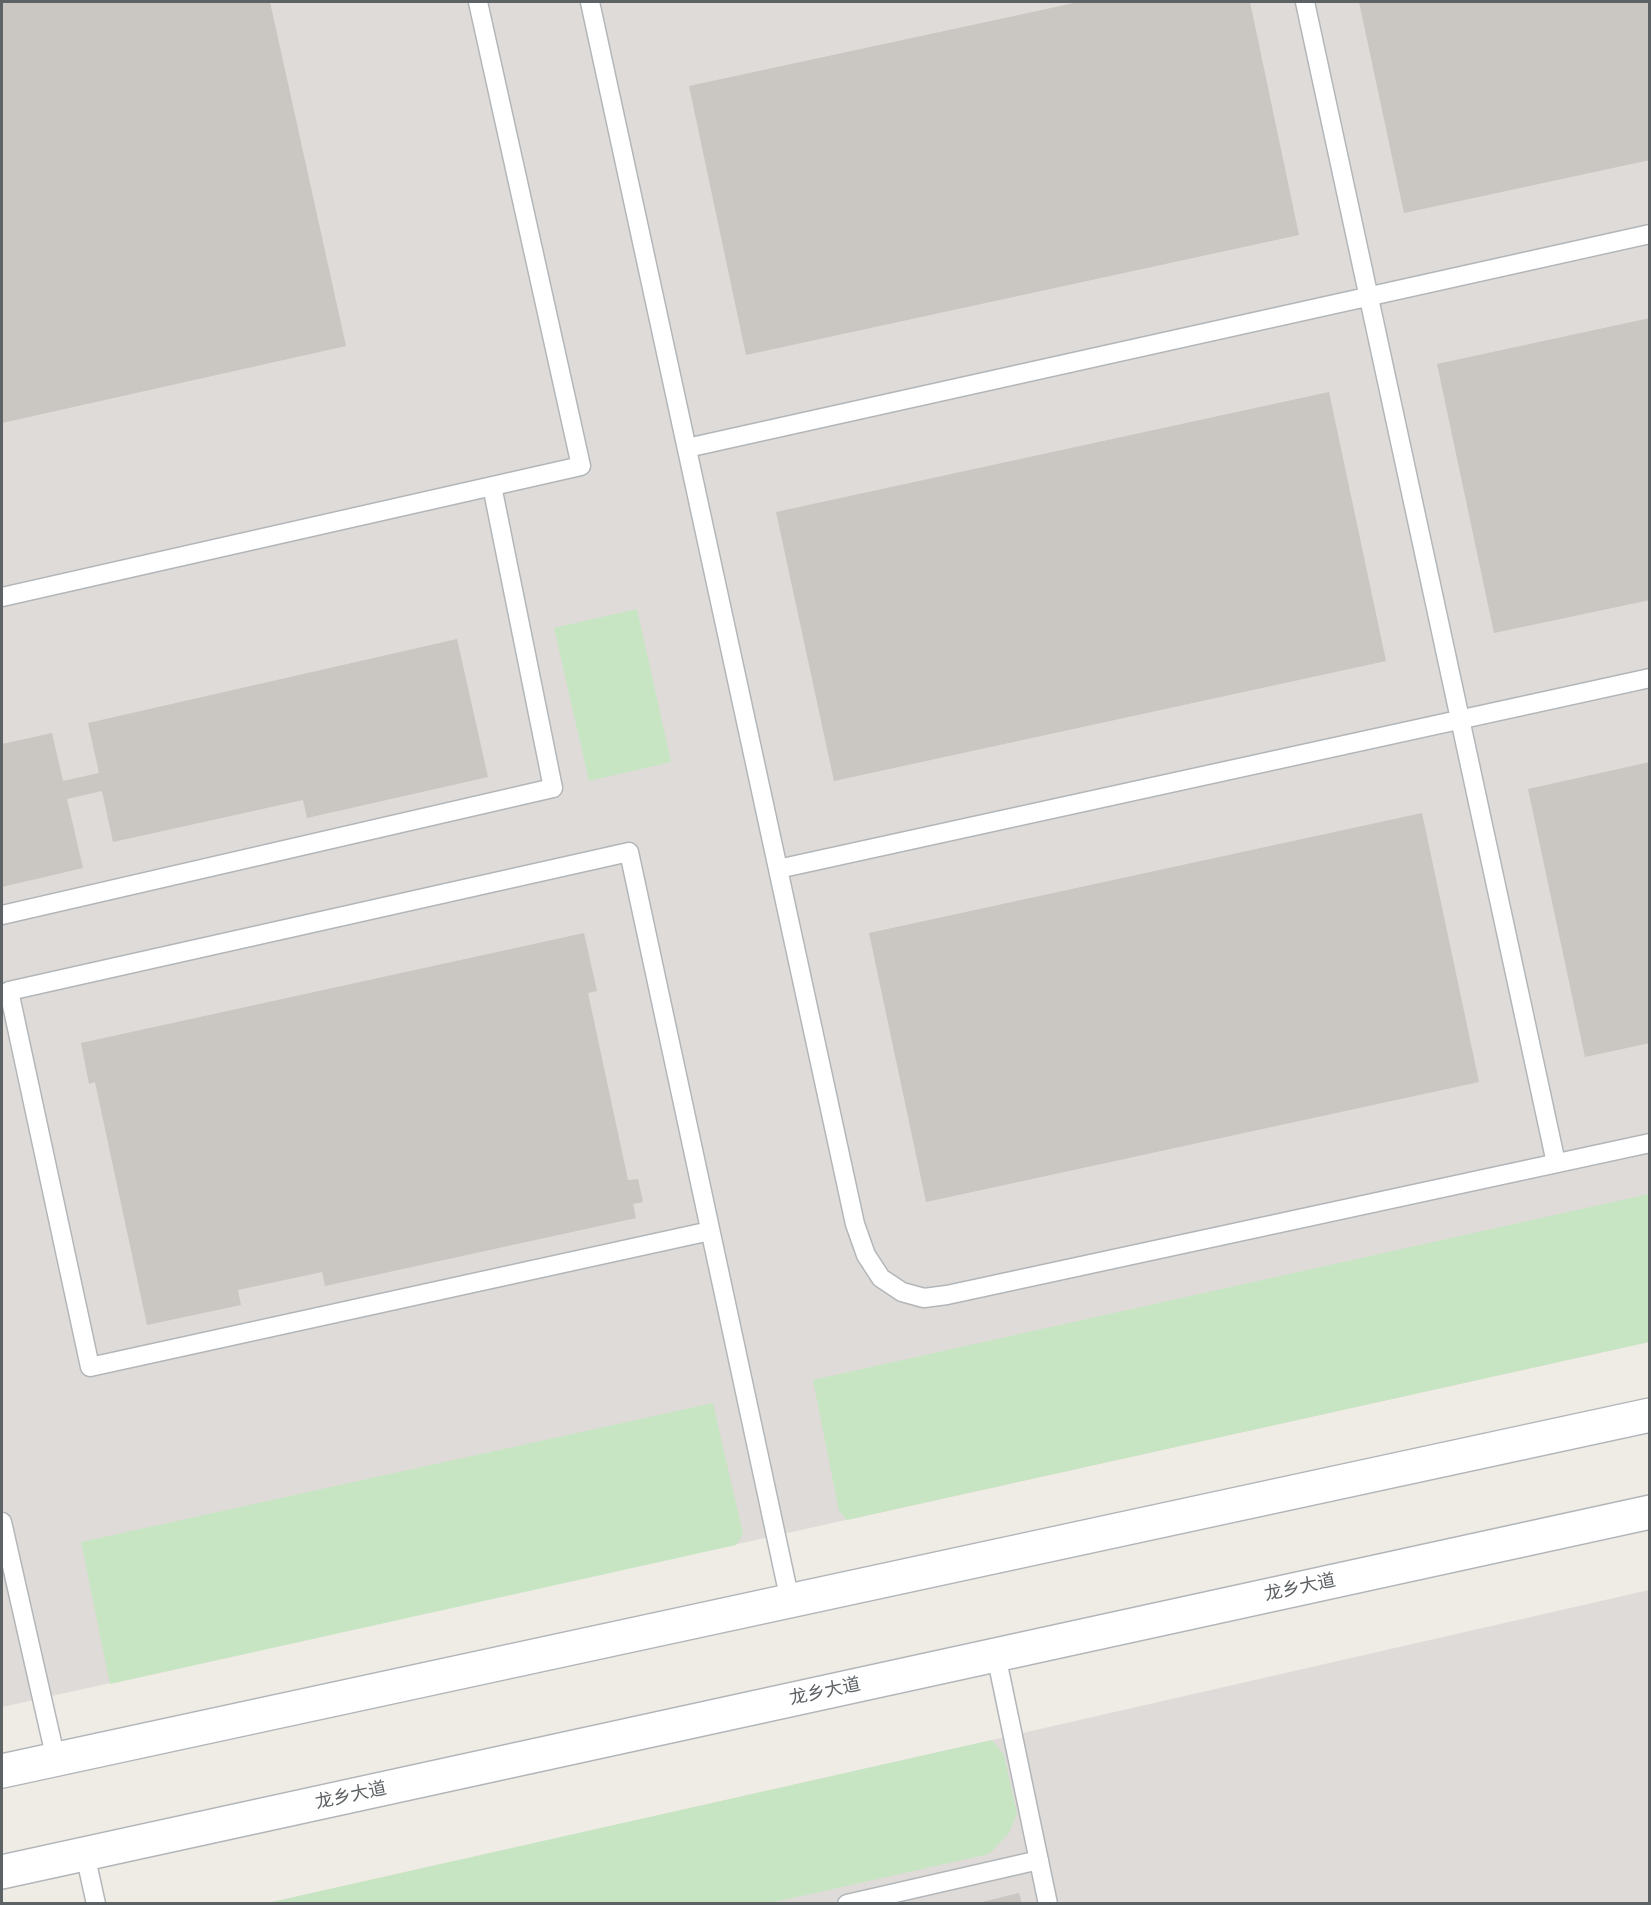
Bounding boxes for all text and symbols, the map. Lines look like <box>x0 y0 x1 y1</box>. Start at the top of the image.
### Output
street label: 龙乡大道 <box>1263 1570 1337 1606</box>
street label: 龙乡大道 <box>788 1674 862 1710</box>
street label: 龙乡大道 <box>314 1778 388 1814</box>

